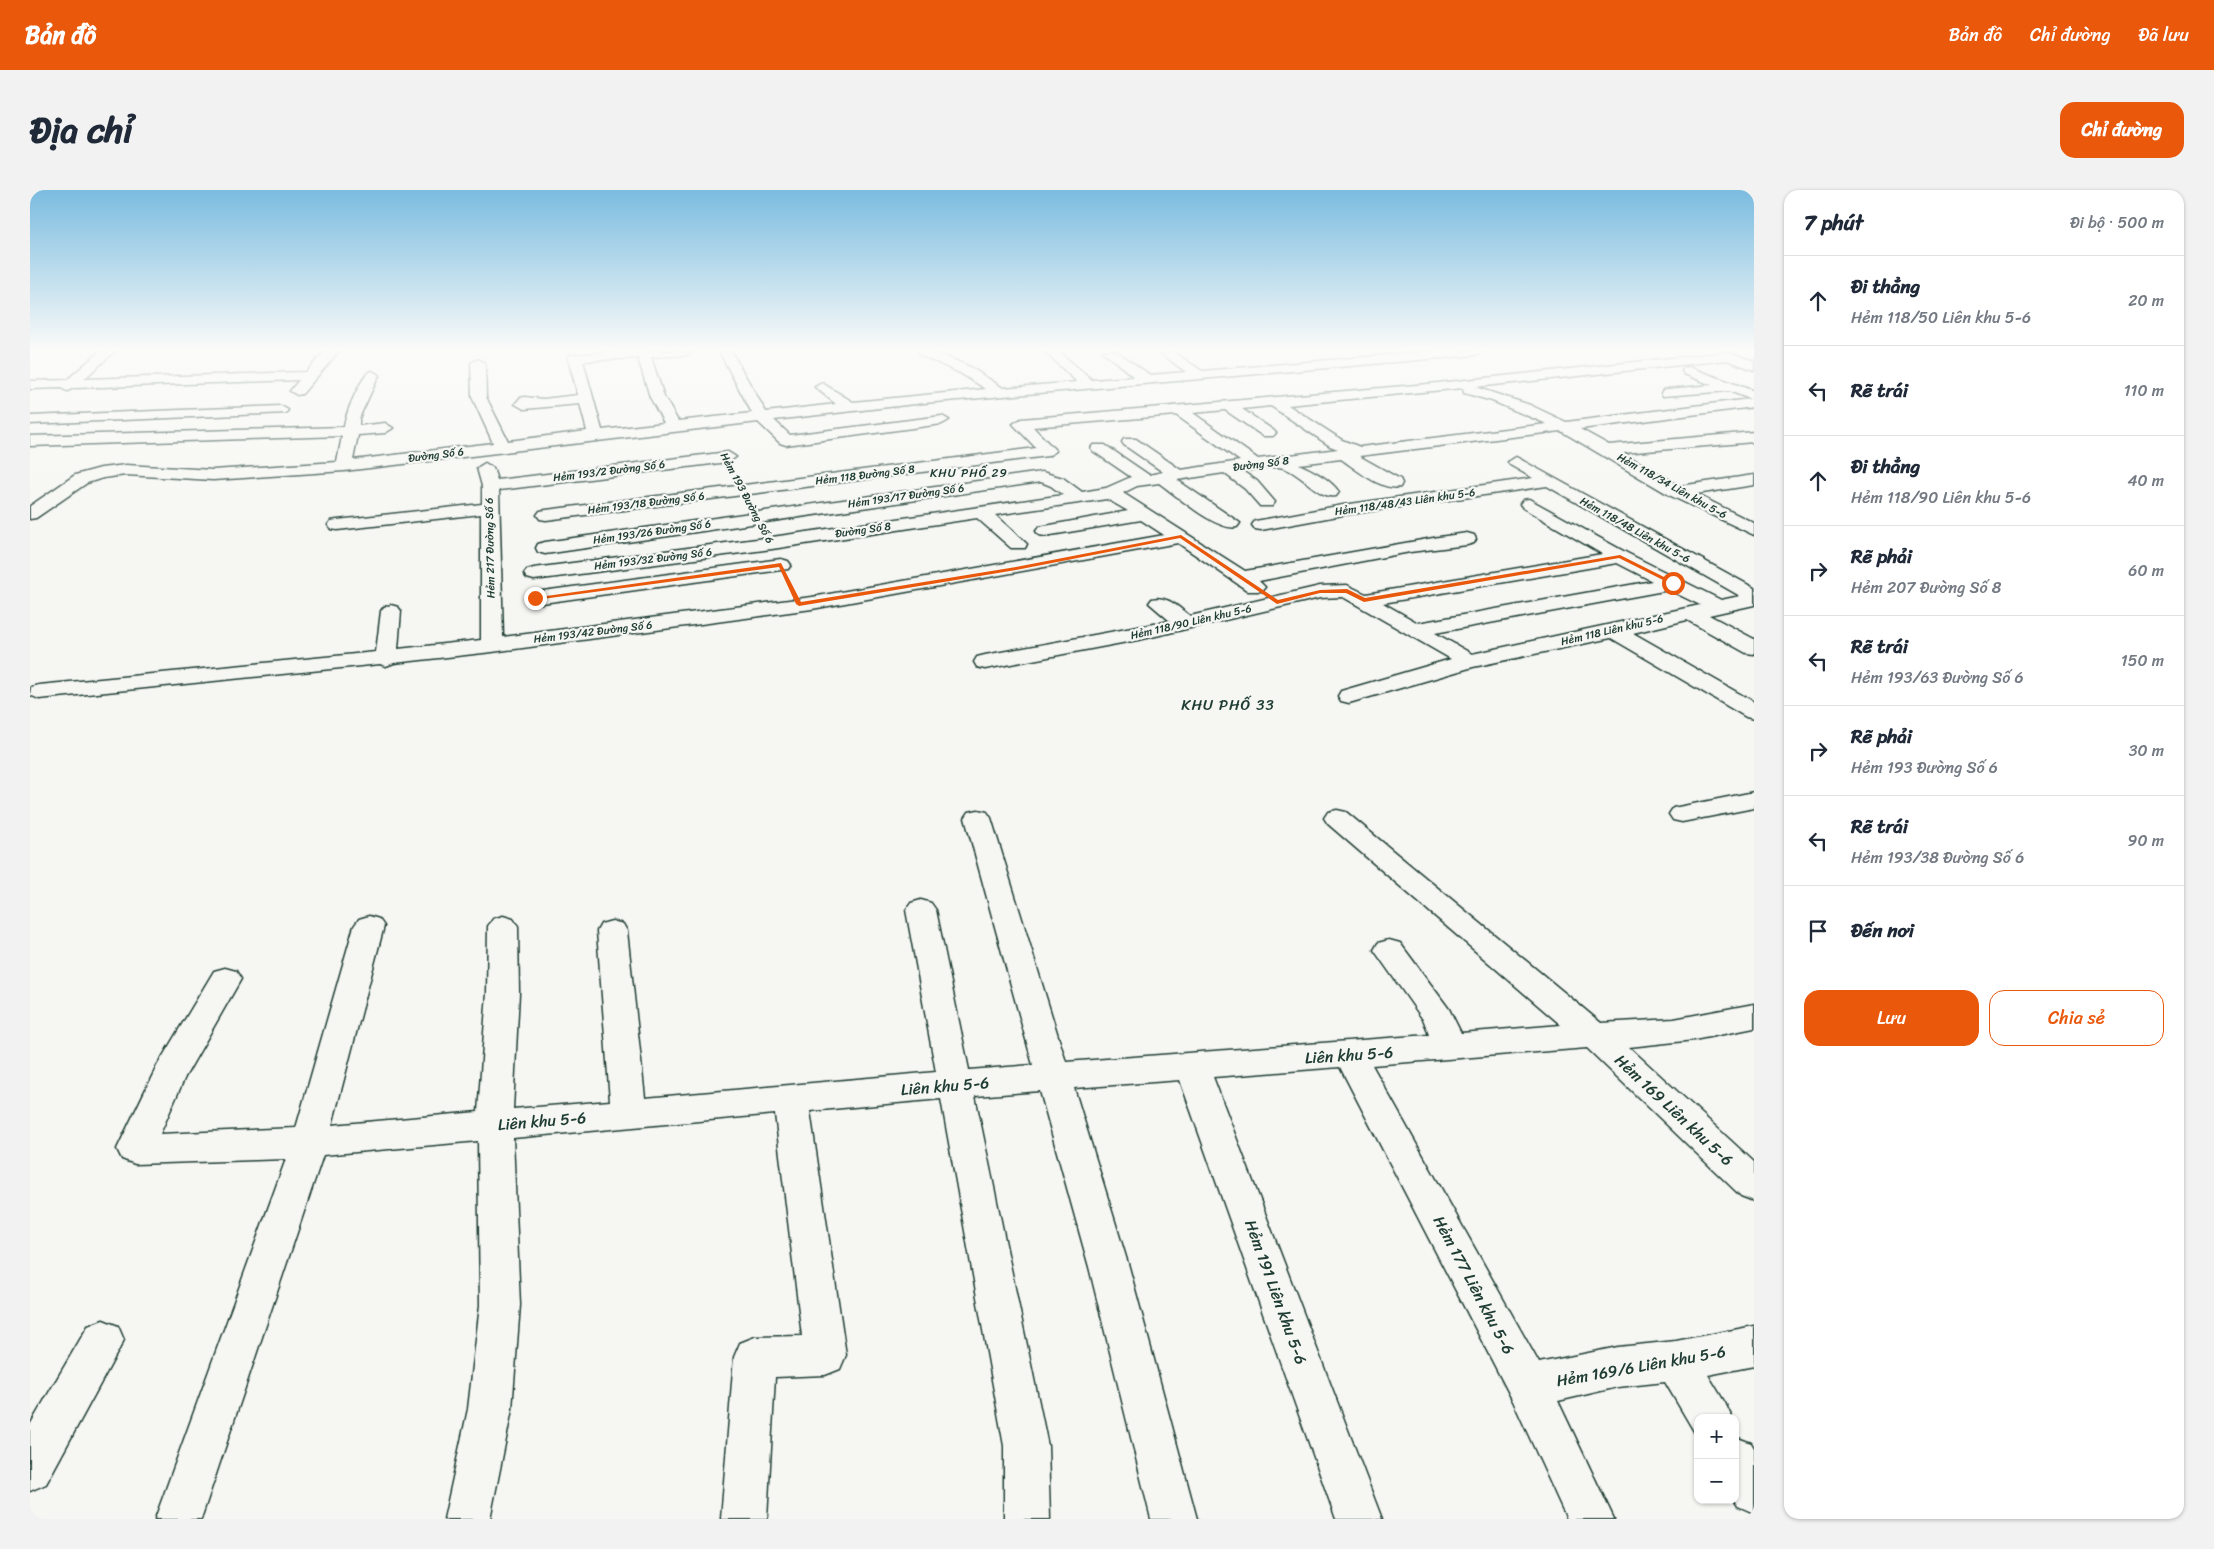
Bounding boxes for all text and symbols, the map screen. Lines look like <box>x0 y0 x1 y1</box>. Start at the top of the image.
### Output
text: Bản đồ <box>25 14 96 56</box>
text: Bản đồ <box>1949 19 2002 51</box>
text: Chỉ đường <box>2030 19 2111 51</box>
text: Đã lưu <box>2139 19 2189 51</box>
text: Địa chỉ <box>30 99 133 161</box>
button: Chỉ đường <box>2060 102 2184 158</box>
text: 7 phút <box>1804 204 1863 242</box>
text: Đi bộ · 500 m <box>2070 208 2164 237</box>
text: Đi thẳng <box>1851 270 1920 303</box>
text: 20 m <box>2128 286 2164 315</box>
icon: ahead <box>1804 287 1832 315</box>
text: Hẻm 118/50 Liên khu 5-6 <box>1851 303 2031 332</box>
text: Rẽ trái <box>1851 374 1908 407</box>
text: 110 m <box>2124 376 2164 405</box>
icon: left <box>1804 377 1832 405</box>
street label: Đường Số 6 <box>407 442 465 468</box>
street label: Hẻm 118/34 Liên khu 5-6 <box>1614 448 1730 524</box>
street label: Hẻm 193 Đường Số 6 <box>715 449 779 547</box>
text: Đi thẳng <box>1851 450 1920 483</box>
street label: Đường Số 8 <box>1232 451 1290 477</box>
street label: Hẻm 193/2 Đường Số 6 <box>552 455 666 487</box>
street label: Hẻm 118 Đường Số 8 <box>814 459 916 491</box>
district label: KHU PHỐ 29 <box>930 462 1008 484</box>
text: 40 m <box>2127 466 2164 495</box>
icon: ahead <box>1804 467 1832 495</box>
street label: Hẻm 193/17 Đường Số 6 <box>847 478 965 514</box>
street label: Hẻm 118/48/43 Liên khu 5-6 <box>1333 483 1477 521</box>
text: Hẻm 118/90 Liên khu 5-6 <box>1851 483 2031 512</box>
street label: Hẻm 193/18 Đường Số 6 <box>586 486 706 520</box>
street label: Hẻm 118/48 Liên khu 5-6 <box>1576 492 1694 568</box>
street label: Hẻm 217 Đường Số 6 <box>480 497 500 599</box>
street label: Hẻm 193/26 Đường Số 6 <box>592 514 712 550</box>
street label: Đường Số 8 <box>834 517 893 543</box>
text: Rẽ phải <box>1851 540 1912 573</box>
street label: Hẻm 193/32 Đường Số 6 <box>593 542 713 576</box>
text: 60 m <box>2128 556 2164 585</box>
icon: right <box>1804 557 1832 585</box>
route start <box>1662 572 1685 595</box>
text: Hẻm 207 Đường Số 8 <box>1851 573 2001 602</box>
route end <box>524 587 547 610</box>
street label: Hẻm 118/90 Liên khu 5-6 <box>1129 599 1253 645</box>
street label: Hẻm 118 Liên khu 5-6 <box>1559 609 1665 651</box>
street label: Hẻm 193/42 Đường Số 6 <box>532 615 654 649</box>
text: Rẽ trái <box>1851 630 1908 663</box>
text: 150 m <box>2121 646 2164 675</box>
icon: left <box>1804 647 1832 675</box>
text: Hẻm 193/63 Đường Số 6 <box>1851 663 2024 692</box>
district label: KHU PHỐ 33 <box>1181 692 1275 718</box>
text: Rẽ phải <box>1851 720 1912 753</box>
text: 30 m <box>2129 736 2164 765</box>
icon: right <box>1804 737 1832 765</box>
text: Hẻm 193 Đường Số 6 <box>1851 753 1998 782</box>
text: Rẽ trái <box>1851 810 1908 843</box>
text: 90 m <box>2128 826 2164 855</box>
icon: left <box>1804 827 1832 855</box>
text: Hẻm 193/38 Đường Số 6 <box>1851 843 2024 872</box>
text: Đến nơi <box>1851 914 1914 947</box>
icon: arrive <box>1804 917 1832 945</box>
button: Lưu <box>1804 990 1979 1046</box>
button: Chia sẻ <box>1989 990 2164 1046</box>
street label: Liên khu 5-6 <box>1304 1037 1394 1073</box>
street label: Hẻm 169 Liên khu 5-6 <box>1608 1047 1740 1173</box>
street label: Liên khu 5-6 <box>900 1068 990 1104</box>
street label: Liên khu 5-6 <box>497 1103 587 1139</box>
street label: Hẻm 177 Liên khu 5-6 <box>1425 1210 1523 1360</box>
street label: Hẻm 191 Liên khu 5-6 <box>1236 1215 1316 1369</box>
street label: Hẻm 169/6 Liên khu 5-6 <box>1554 1337 1728 1395</box>
map controls <box>1694 1414 1739 1504</box>
button: + <box>1694 1414 1739 1459</box>
button: − <box>1694 1459 1739 1504</box>

